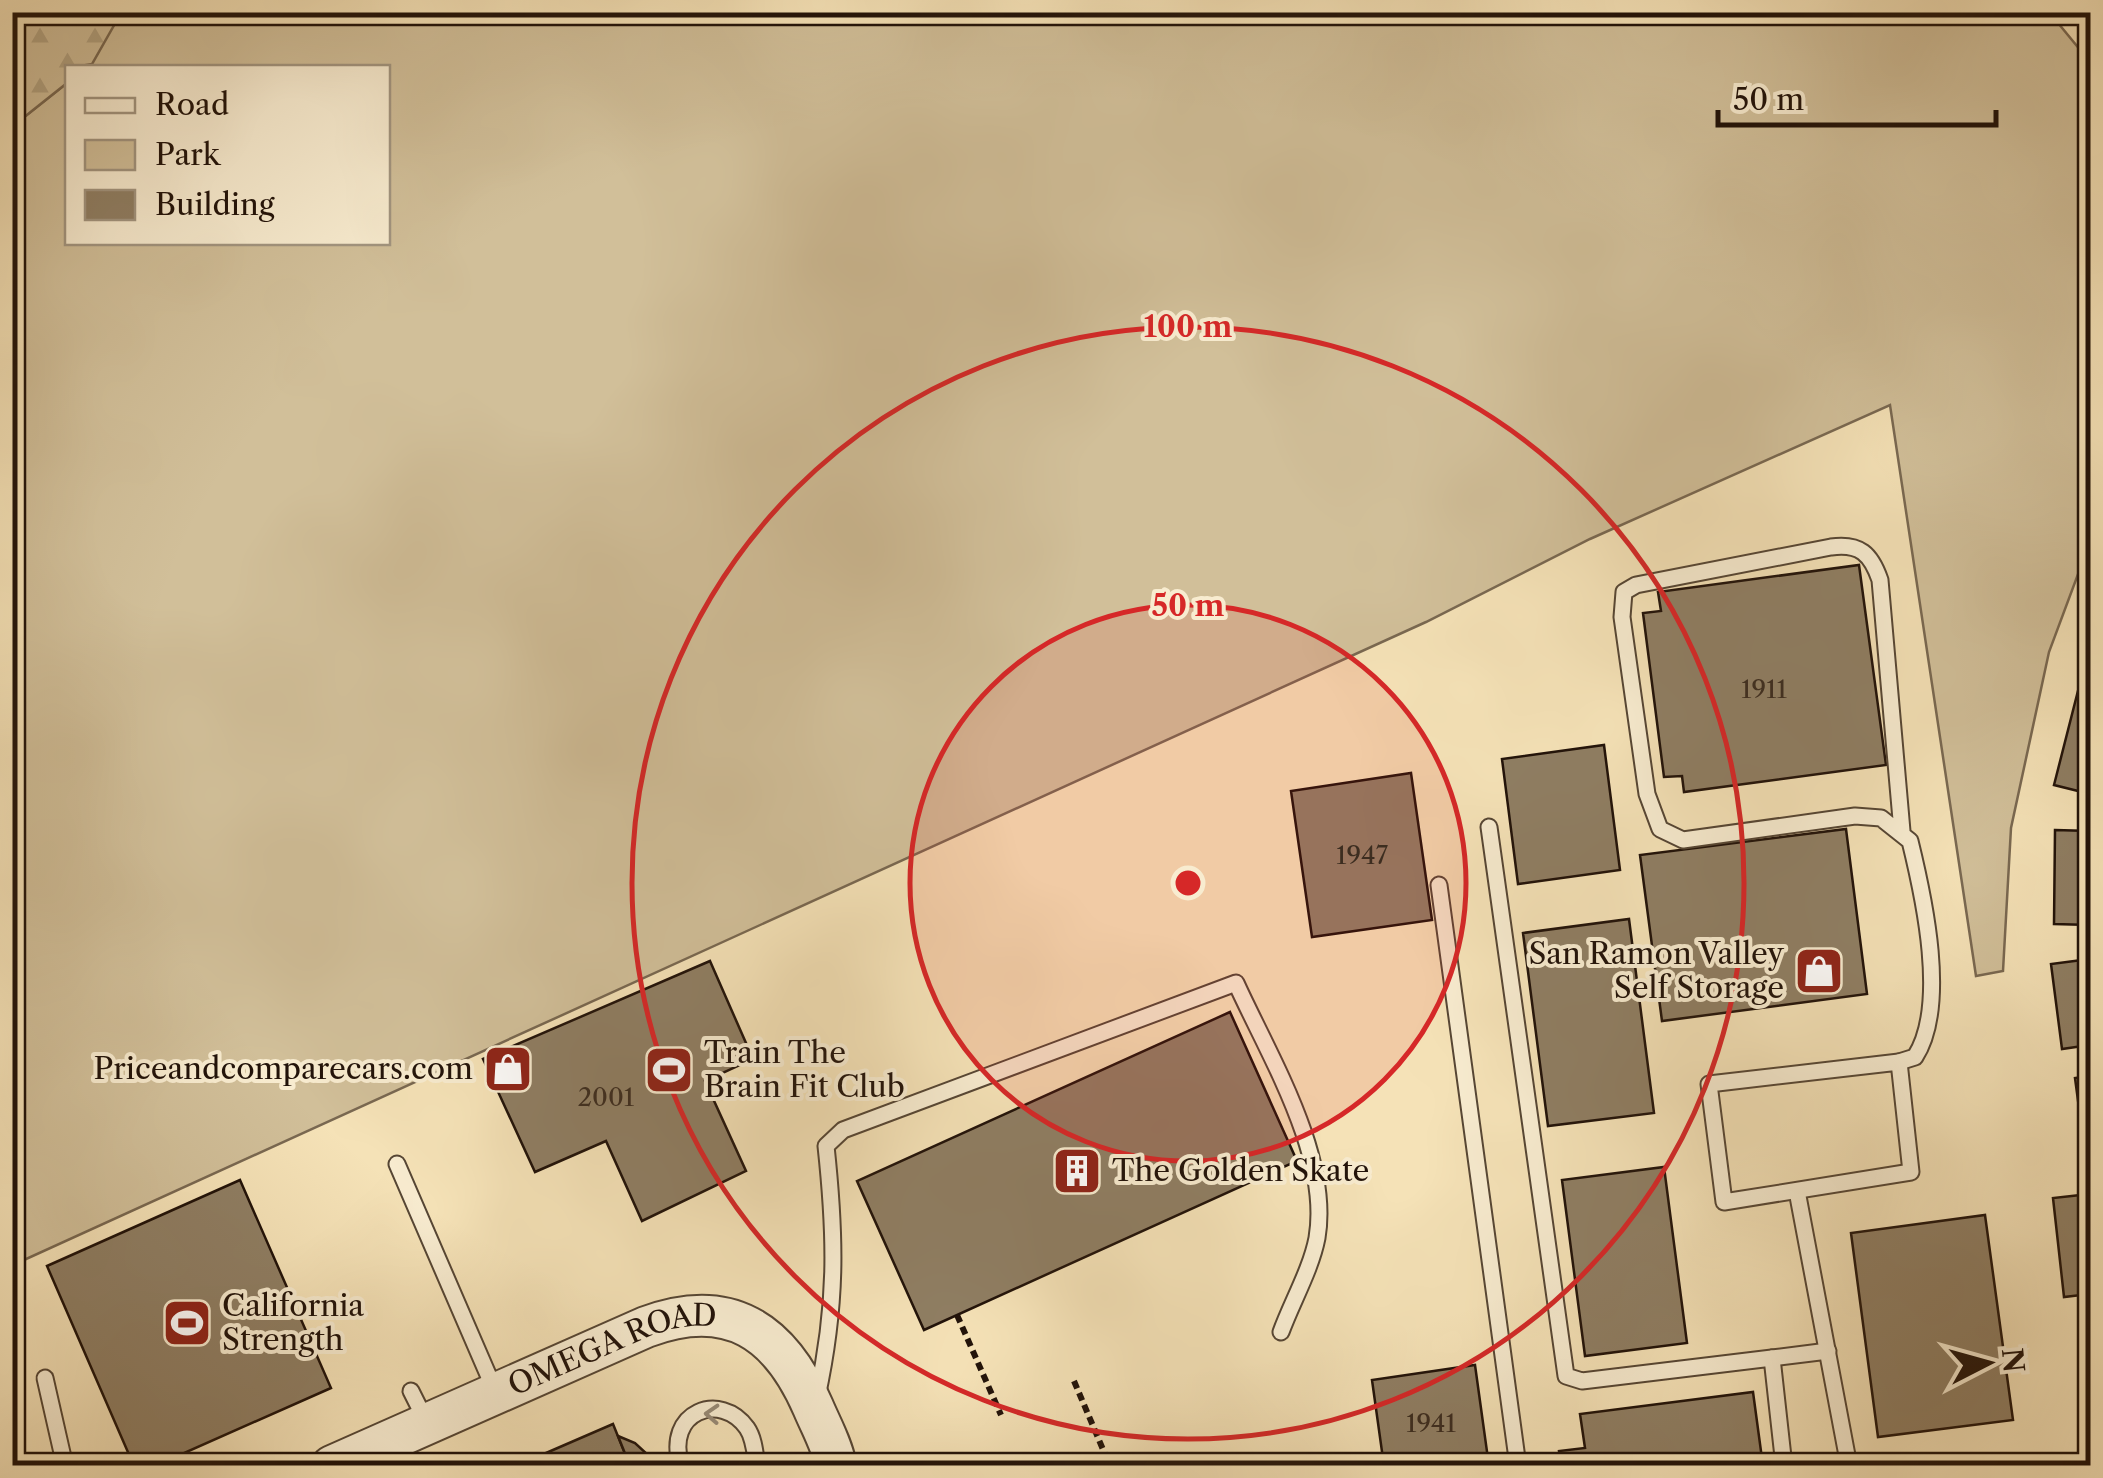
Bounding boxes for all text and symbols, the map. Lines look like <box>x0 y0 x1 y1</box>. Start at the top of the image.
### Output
legend <box>65 65 390 245</box>
scale bar <box>1718 65 1996 127</box>
text: 50 m <box>1733 81 1804 118</box>
text: Road <box>155 86 229 123</box>
text: Park <box>155 136 222 173</box>
text: Building <box>155 186 275 223</box>
text: 100 m <box>1144 308 1233 345</box>
text: 50 m <box>1151 587 1225 624</box>
house number: 1911 <box>1741 674 1788 705</box>
house number: 1947 <box>1336 840 1389 871</box>
centre of rings <box>1170 865 1206 901</box>
place label: San Ramon Valley Self Storage <box>1528 935 1784 1006</box>
shop icon: San Ramon Valley Self Storage <box>1793 945 1845 997</box>
place label: Train The Brain Fit Club <box>704 1034 905 1105</box>
shop icon: Priceandcomparecars.com <box>482 1043 534 1095</box>
sports icon: Train The Brain Fit Club <box>643 1044 695 1096</box>
place label: Priceandcomparecars.com <box>93 1050 473 1087</box>
house number: 2001 <box>578 1082 635 1113</box>
building icon: The Golden Skate <box>1051 1145 1103 1197</box>
place label: The Golden Skate <box>1112 1152 1369 1189</box>
place label: California Strength <box>222 1287 364 1358</box>
street label: OMEGA ROAD <box>502 1296 717 1404</box>
sports icon: California Strength <box>161 1297 213 1349</box>
north arrow <box>1938 1313 2038 1413</box>
text: N <box>1995 1347 2031 1374</box>
one-way arrow <box>704 1404 720 1425</box>
house number: 1941 <box>1406 1408 1457 1439</box>

